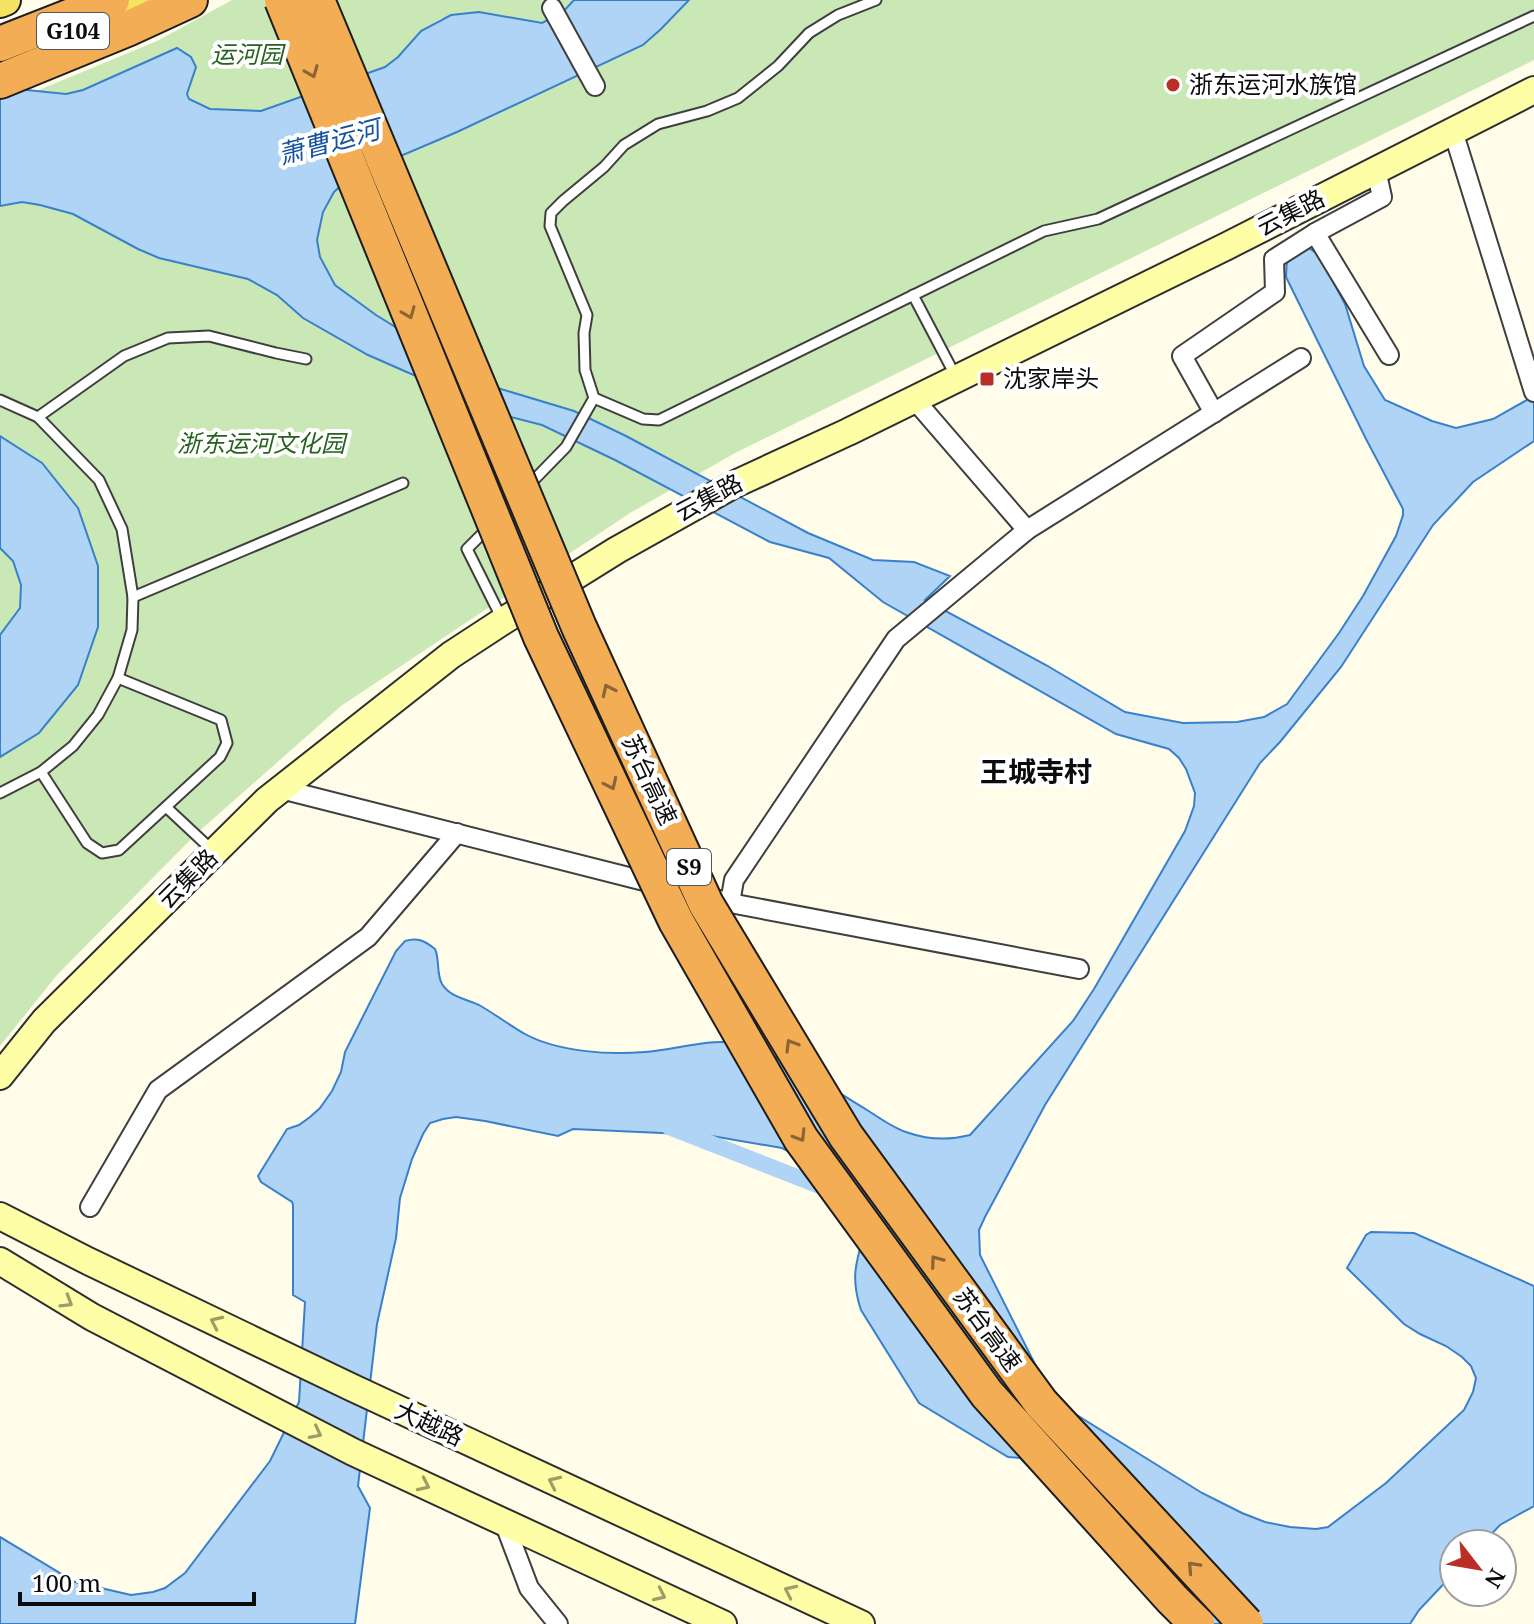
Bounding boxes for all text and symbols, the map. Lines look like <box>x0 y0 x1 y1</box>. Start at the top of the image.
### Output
road number: G104 <box>37 13 109 49</box>
park label: 运河园 <box>211 37 286 70</box>
one-way arrow <box>302 64 318 78</box>
place label: 浙东运河水族馆 <box>1189 67 1357 100</box>
marker: 浙东运河水族馆 <box>1164 76 1182 94</box>
water label: 萧曹运河 <box>274 109 388 172</box>
street label: 云集路 <box>1251 181 1330 243</box>
one-way arrow <box>400 305 416 319</box>
place label: 沈家岸头 <box>1003 361 1099 394</box>
marker: 沈家岸头 <box>978 370 996 388</box>
park label: 浙东运河文化园 <box>177 426 348 459</box>
street label: 云集路 <box>669 465 748 528</box>
one-way arrow <box>602 684 618 698</box>
street label: 苏台高速 <box>615 729 686 830</box>
district label: 王城寺村 <box>980 752 1092 790</box>
one-way arrow <box>601 775 617 790</box>
street label: 云集路 <box>150 841 224 915</box>
road number: S9 <box>667 849 711 885</box>
one-way arrow <box>785 1039 801 1054</box>
one-way arrow <box>790 1127 805 1142</box>
one-way arrow <box>932 1255 946 1269</box>
street label: 苏台高速 <box>947 1281 1030 1378</box>
one-way arrow <box>58 1292 73 1308</box>
one-way arrow <box>210 1316 225 1332</box>
street label: 大越路 <box>390 1392 469 1453</box>
one-way arrow <box>307 1424 322 1439</box>
one-way arrow <box>416 1475 430 1491</box>
one-way arrow <box>548 1476 563 1492</box>
north arrow <box>1438 1528 1518 1608</box>
scale bar <box>20 1556 254 1606</box>
one-way arrow <box>1187 1562 1202 1576</box>
text: N <box>1479 1564 1513 1594</box>
text: 100 m <box>32 1566 101 1599</box>
one-way arrow <box>651 1585 666 1601</box>
one-way arrow <box>784 1585 799 1601</box>

